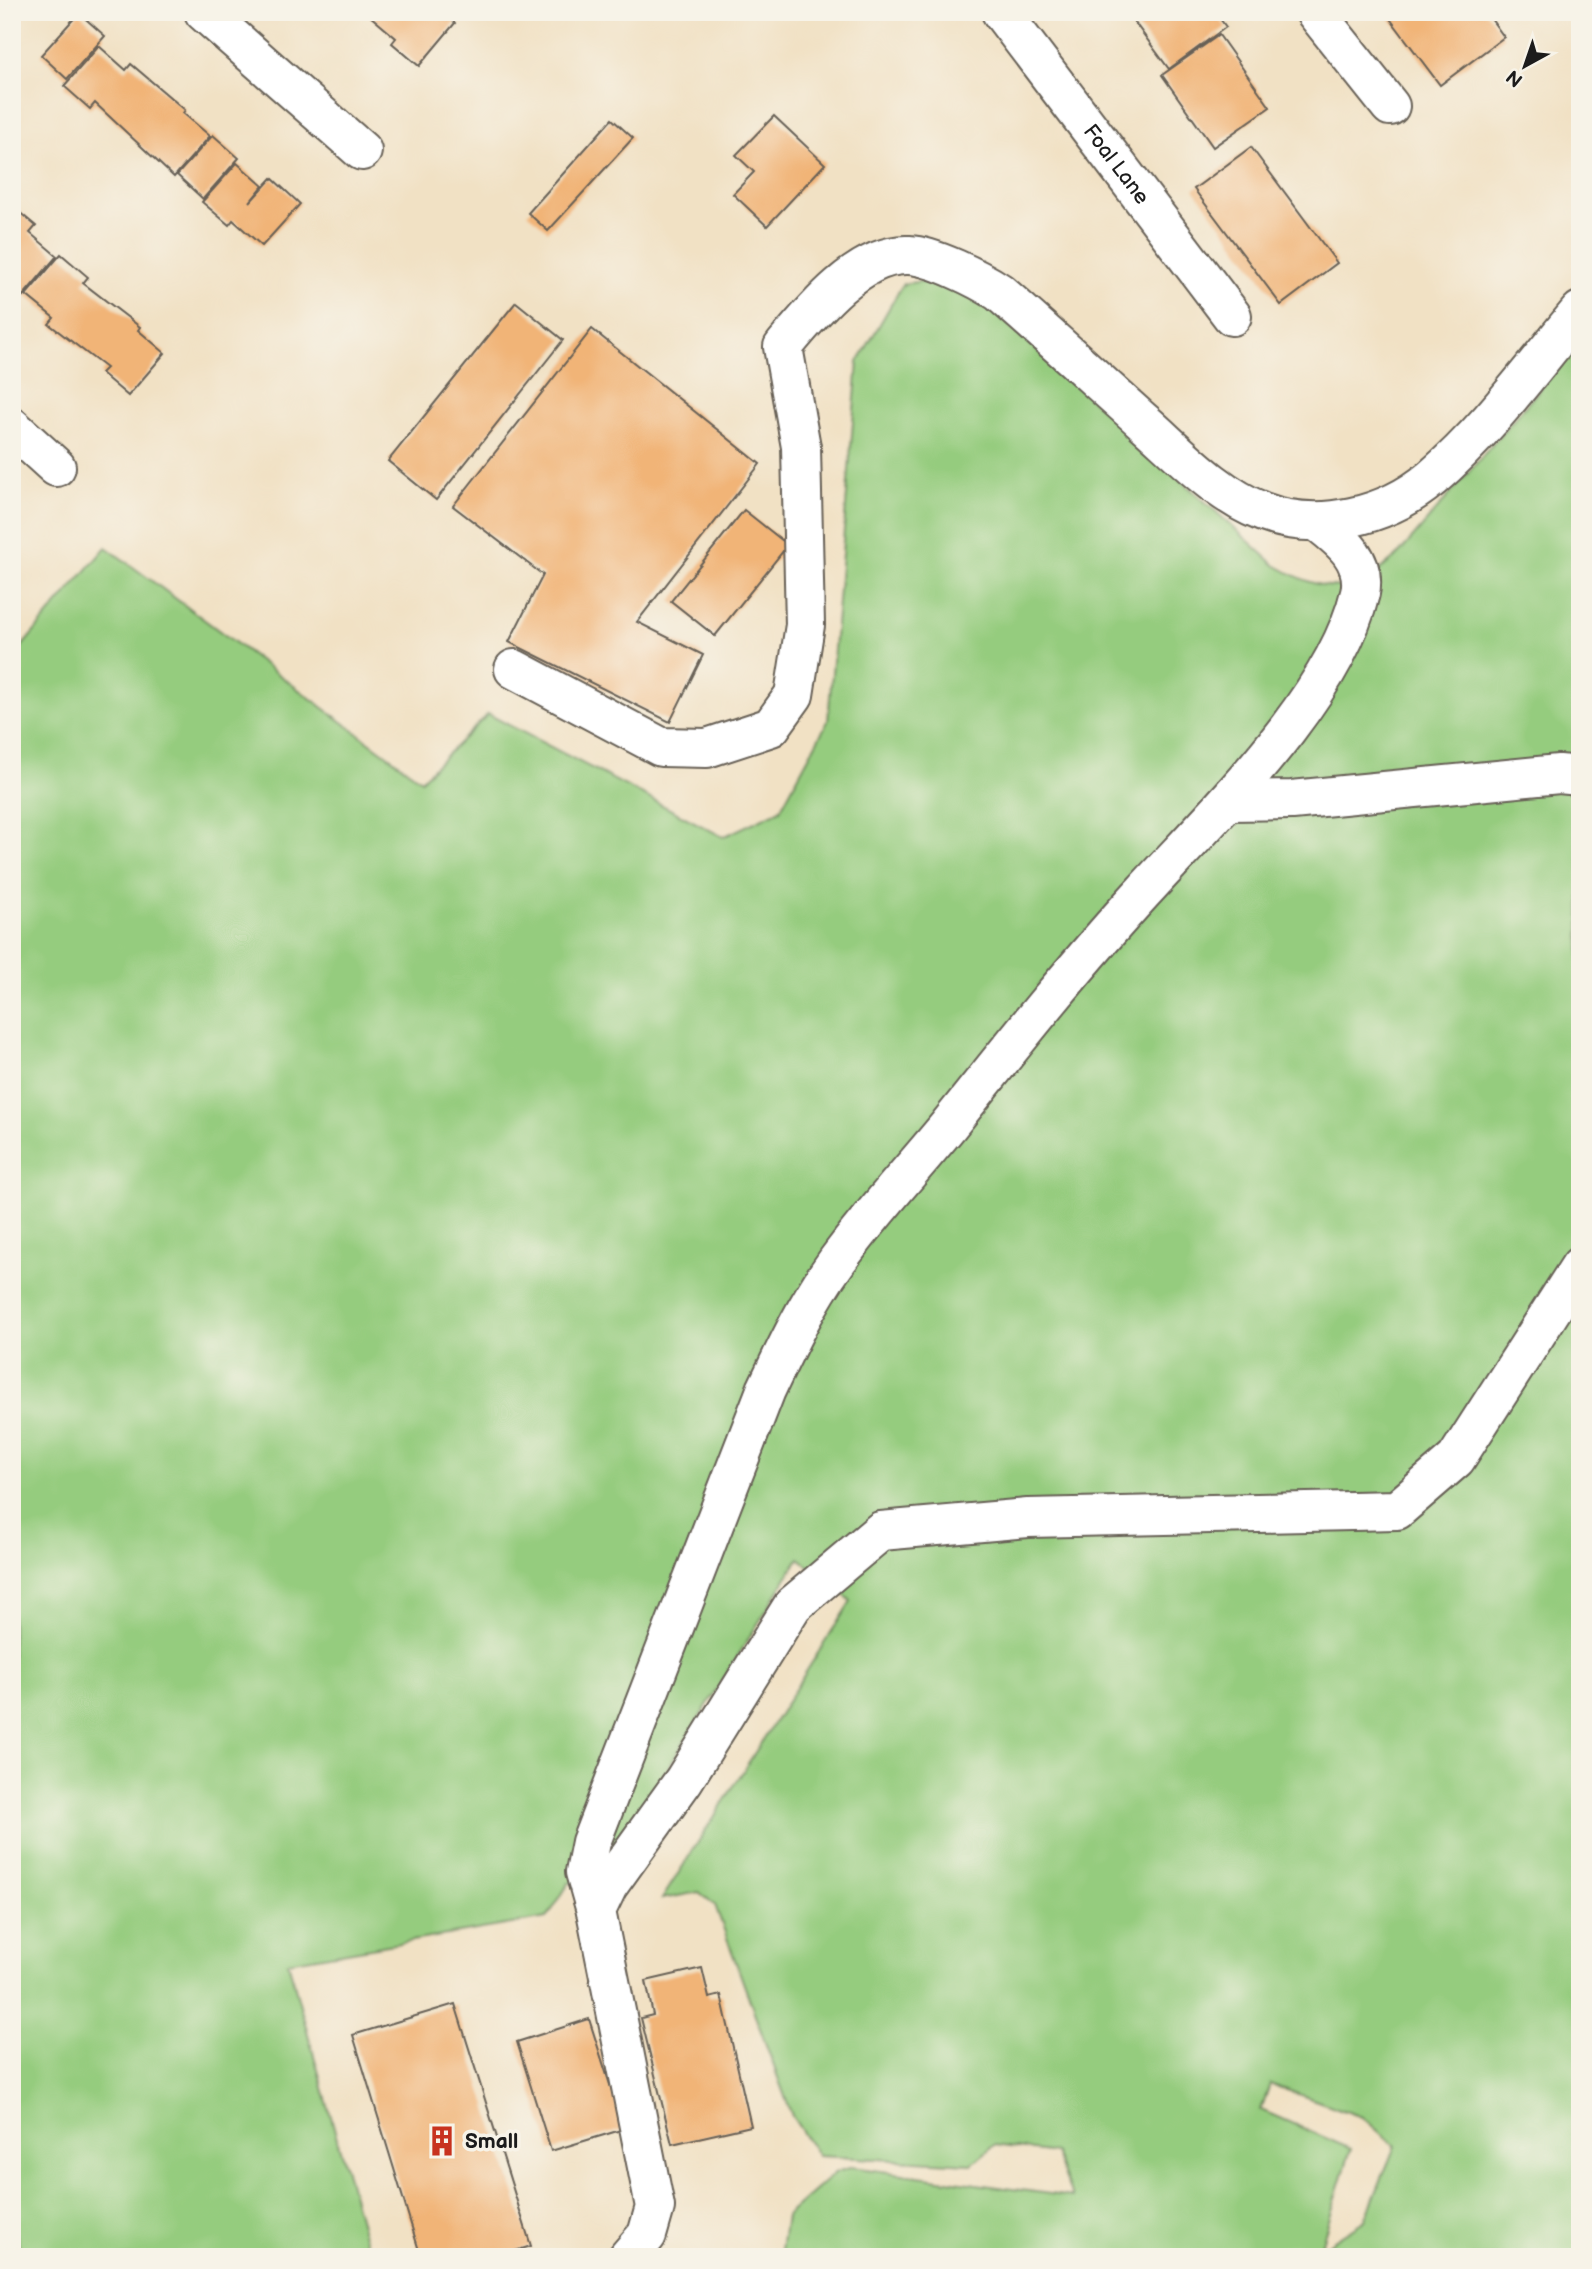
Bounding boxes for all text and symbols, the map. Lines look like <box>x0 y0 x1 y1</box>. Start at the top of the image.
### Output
north arrow <box>1490 32 1560 102</box>
text: N <box>1502 64 1528 91</box>
street label: Foal Lane <box>1078 120 1154 209</box>
building icon: Small <box>425 2124 459 2158</box>
place label: Small <box>465 2129 518 2154</box>

